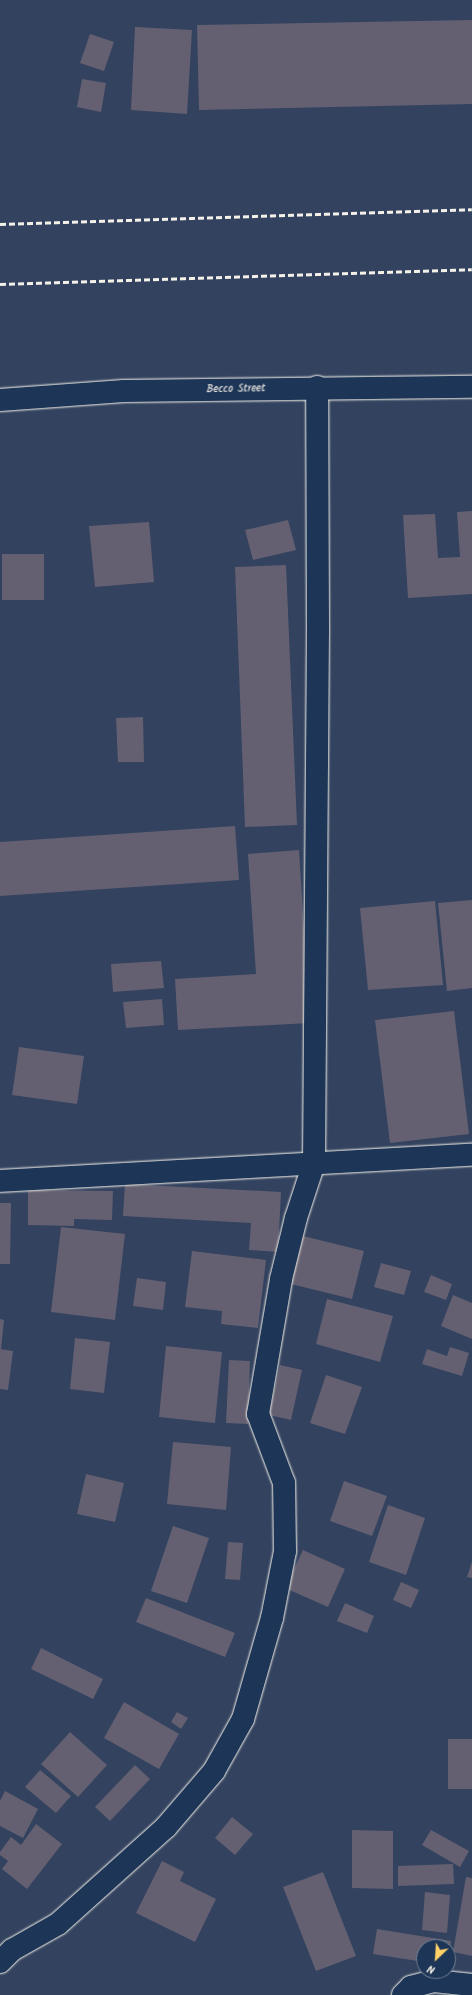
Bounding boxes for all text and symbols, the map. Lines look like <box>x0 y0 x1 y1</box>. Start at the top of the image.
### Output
street label: Becco Street <box>206 382 266 396</box>
north arrow <box>416 1939 456 1979</box>
text: N <box>424 1959 438 1979</box>

